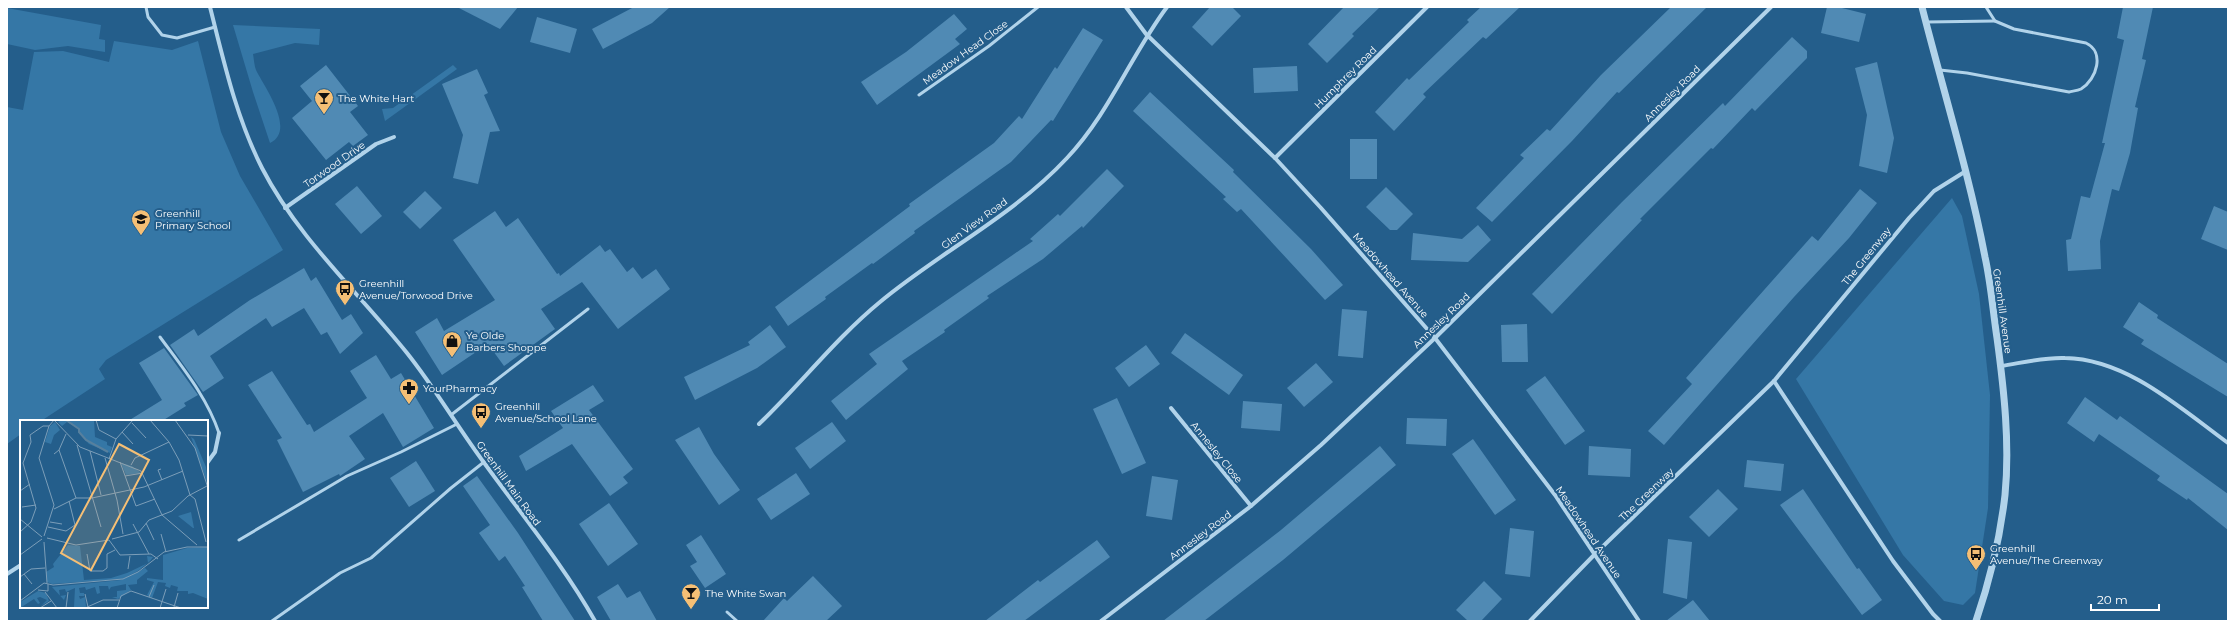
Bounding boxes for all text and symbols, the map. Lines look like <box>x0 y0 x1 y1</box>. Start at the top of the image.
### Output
street label: Meadow Head Close <box>920 17 1010 88</box>
street label: Humphrey Road <box>1311 43 1379 111</box>
street label: Annesley Road <box>1641 62 1703 124</box>
bar icon: The White Hart <box>313 87 335 115</box>
place label: The White Hart <box>338 92 414 105</box>
street label: Torwood Drive <box>301 138 368 190</box>
street label: Glen View Road <box>939 195 1010 252</box>
place label: Greenhill Primary School <box>155 207 231 232</box>
school or university icon: Greenhill Primary School <box>130 208 152 236</box>
street label: The Greenway <box>1839 224 1894 288</box>
street label: Meadowhead Avenue <box>1350 230 1431 321</box>
street label: Greenhill Avenue <box>1990 268 2015 354</box>
place label: Greenhill Avenue/Torwood Drive <box>359 277 473 302</box>
bus stop icon: Greenhill Avenue/Torwood Drive <box>334 278 356 306</box>
street label: Annesley Road <box>1410 290 1473 351</box>
place label: Ye Olde Barbers Shoppe <box>466 329 546 354</box>
shop icon: Ye Olde Barbers Shoppe <box>441 330 463 358</box>
pharmacy icon: YourPharmacy <box>398 377 420 405</box>
place label: YourPharmacy <box>423 382 497 395</box>
place label: Greenhill Avenue/School Lane <box>495 400 597 425</box>
bus stop icon: Greenhill Avenue/School Lane <box>470 401 492 429</box>
street label: Annesley Close <box>1188 419 1245 486</box>
inset map <box>20 420 208 608</box>
street label: Greenhill Main Road <box>473 438 544 528</box>
street label: The Greenway <box>1616 465 1677 524</box>
street label: Meadowhead Avenue <box>1553 484 1624 581</box>
street label: Annesley Road <box>1167 508 1234 563</box>
place label: Greenhill Avenue/The Greenway <box>1990 542 2103 567</box>
bus stop icon: Greenhill Avenue/The Greenway <box>1965 543 1987 571</box>
bar icon: The White Swan <box>680 582 702 610</box>
scale bar <box>2091 586 2159 612</box>
place label: The White Swan <box>705 587 786 600</box>
text: 20 m <box>2097 592 2128 607</box>

